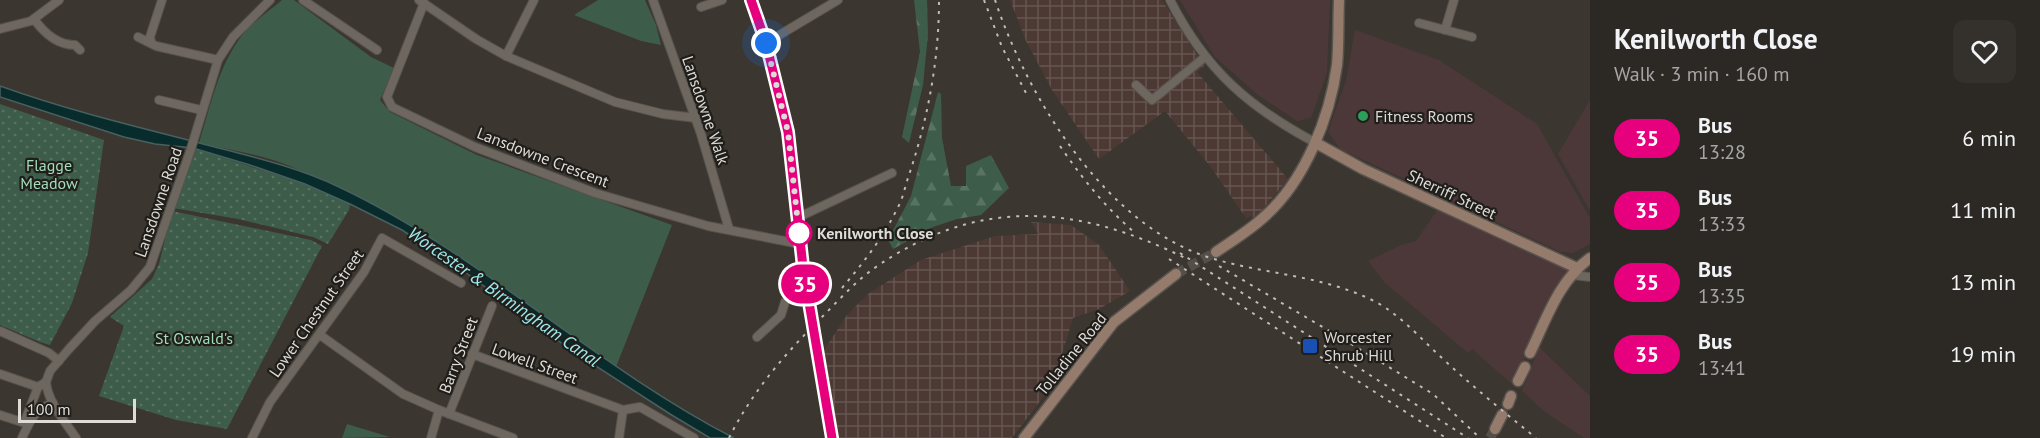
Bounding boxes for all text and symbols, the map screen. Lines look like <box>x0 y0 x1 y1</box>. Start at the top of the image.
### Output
text: Kenilworth Close <box>1614 20 1818 57</box>
button: heart <box>1953 20 2016 83</box>
your location <box>751 28 781 58</box>
street label: Lansdowne Walk <box>678 53 734 167</box>
text: Walk · 3 min · 160 m <box>1614 61 1790 87</box>
place label: Fitness Rooms <box>1375 106 1474 126</box>
marker: Fitness Rooms <box>1356 109 1370 123</box>
text: Bus <box>1698 111 1732 139</box>
street label: Lansdowne Crescent <box>474 123 612 192</box>
text: 6 min <box>1962 124 2016 152</box>
text: 35 <box>1635 125 1659 152</box>
text: 13:28 <box>1698 139 1746 165</box>
street label: Lansdowne Road <box>130 144 186 260</box>
park label: Flagge Meadow <box>20 155 78 193</box>
street label: Sherriff Street <box>1404 165 1500 224</box>
text: Bus <box>1698 183 1732 211</box>
text: 11 min <box>1950 196 2016 224</box>
text: 35 <box>1635 197 1659 224</box>
text: 13:33 <box>1698 211 1746 237</box>
marker: Kenilworth Close <box>786 220 812 246</box>
water label: Worcester & Birmingham Canal <box>404 221 605 372</box>
place label: Kenilworth Close <box>817 223 933 243</box>
street label: Lower Chestnut Street <box>264 245 368 381</box>
text: Bus <box>1698 255 1732 283</box>
line badge: 35 <box>778 264 832 304</box>
text: 13 min <box>1950 268 2016 296</box>
text: 35 <box>1635 269 1659 296</box>
text: 35 <box>793 271 817 298</box>
text: 13:35 <box>1698 283 1746 309</box>
street label: Tolladine Road <box>1032 309 1110 399</box>
street label: Barry Street <box>434 313 482 396</box>
place label: Worcester Shrub Hill <box>1324 327 1393 365</box>
text: Bus <box>1698 327 1732 355</box>
park label: St Oswald's <box>155 328 233 348</box>
marker: Worcester Shrub Hill <box>1301 337 1319 355</box>
street label: Lowell Street <box>489 338 581 388</box>
text: 19 min <box>1950 340 2016 368</box>
text: 35 <box>1635 341 1659 368</box>
text: 13:41 <box>1698 355 1746 381</box>
scale bar <box>18 396 136 424</box>
text: 100 m <box>27 399 70 419</box>

